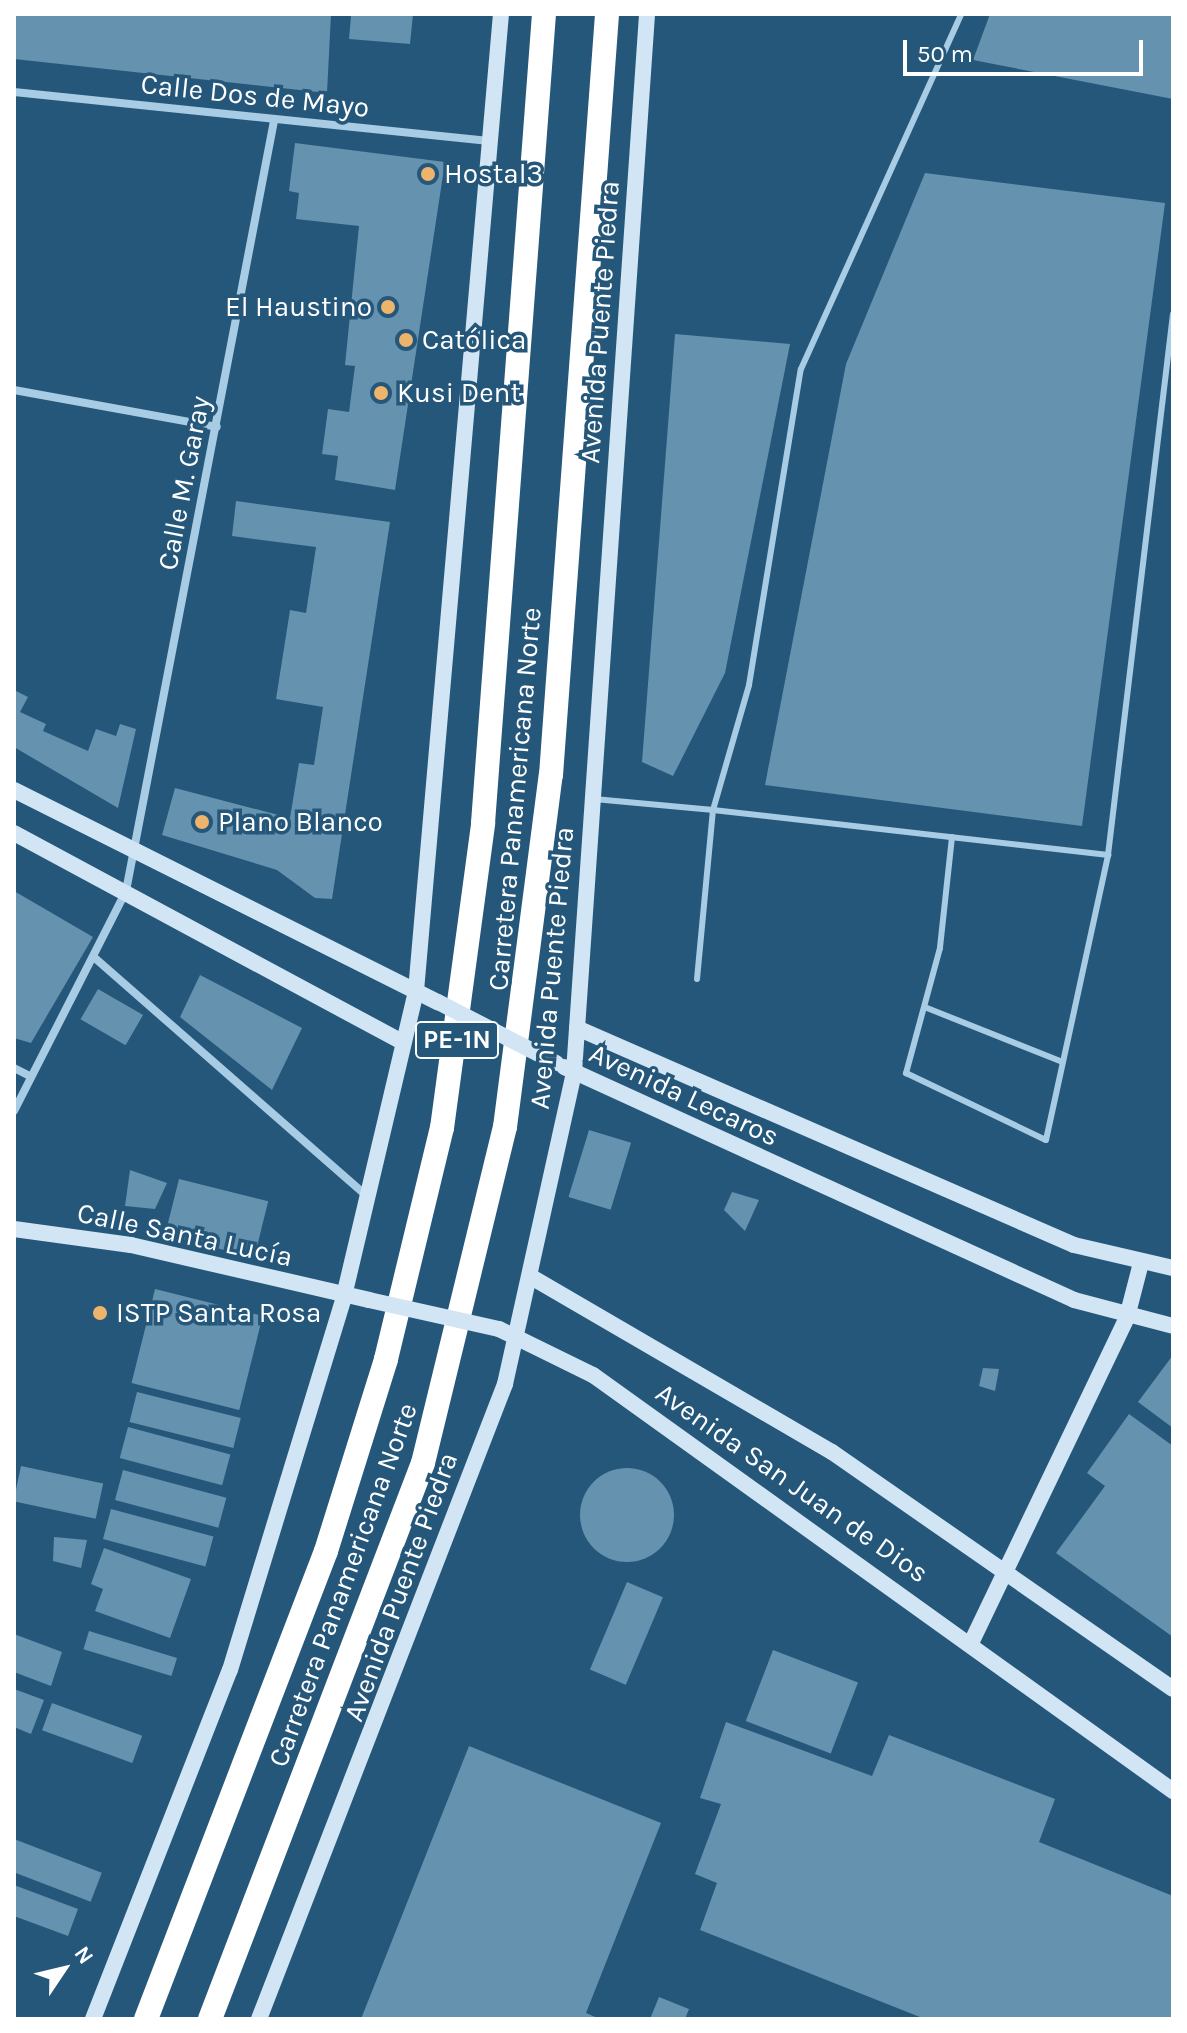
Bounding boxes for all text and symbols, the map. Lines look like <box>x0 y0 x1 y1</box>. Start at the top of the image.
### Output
scale bar <box>907 24 1147 74</box>
text: 50 m <box>917 40 973 68</box>
street label: Calle Dos de Mayo <box>139 67 371 125</box>
place label: Hostal3 <box>444 157 543 191</box>
marker: Hostal3 <box>419 165 437 183</box>
street label: Avenida Puente Piedra <box>573 179 627 465</box>
place label: El Haustino <box>225 290 372 324</box>
marker: El Haustino <box>379 298 397 316</box>
place label: Católica <box>422 323 526 357</box>
marker: Católica <box>397 331 415 349</box>
place label: Kusi Dent <box>397 376 521 410</box>
marker: Kusi Dent <box>372 384 390 402</box>
street label: Calle M. Garay <box>151 393 217 573</box>
street label: Carretera Panamericana Norte <box>481 606 549 992</box>
place label: Plano Blanco <box>218 805 383 839</box>
marker: Plano Blanco <box>193 813 211 831</box>
street label: Avenida Puente Piedra <box>523 825 581 1111</box>
road number: PE-1N <box>415 1018 499 1062</box>
street label: Avenida Lecaros <box>584 1036 784 1154</box>
street label: Calle Santa Lucía <box>74 1196 296 1274</box>
place label: ISTP Santa Rosa <box>116 1296 321 1330</box>
marker: ISTP Santa Rosa <box>91 1304 109 1322</box>
street label: Avenida San Juan de Dios <box>649 1376 935 1590</box>
street label: Carretera Panamericana Norte <box>261 1398 425 1772</box>
street label: Avenida Puente Piedra <box>337 1448 465 1726</box>
north arrow <box>24 1929 104 2009</box>
text: N <box>68 1941 99 1969</box>

